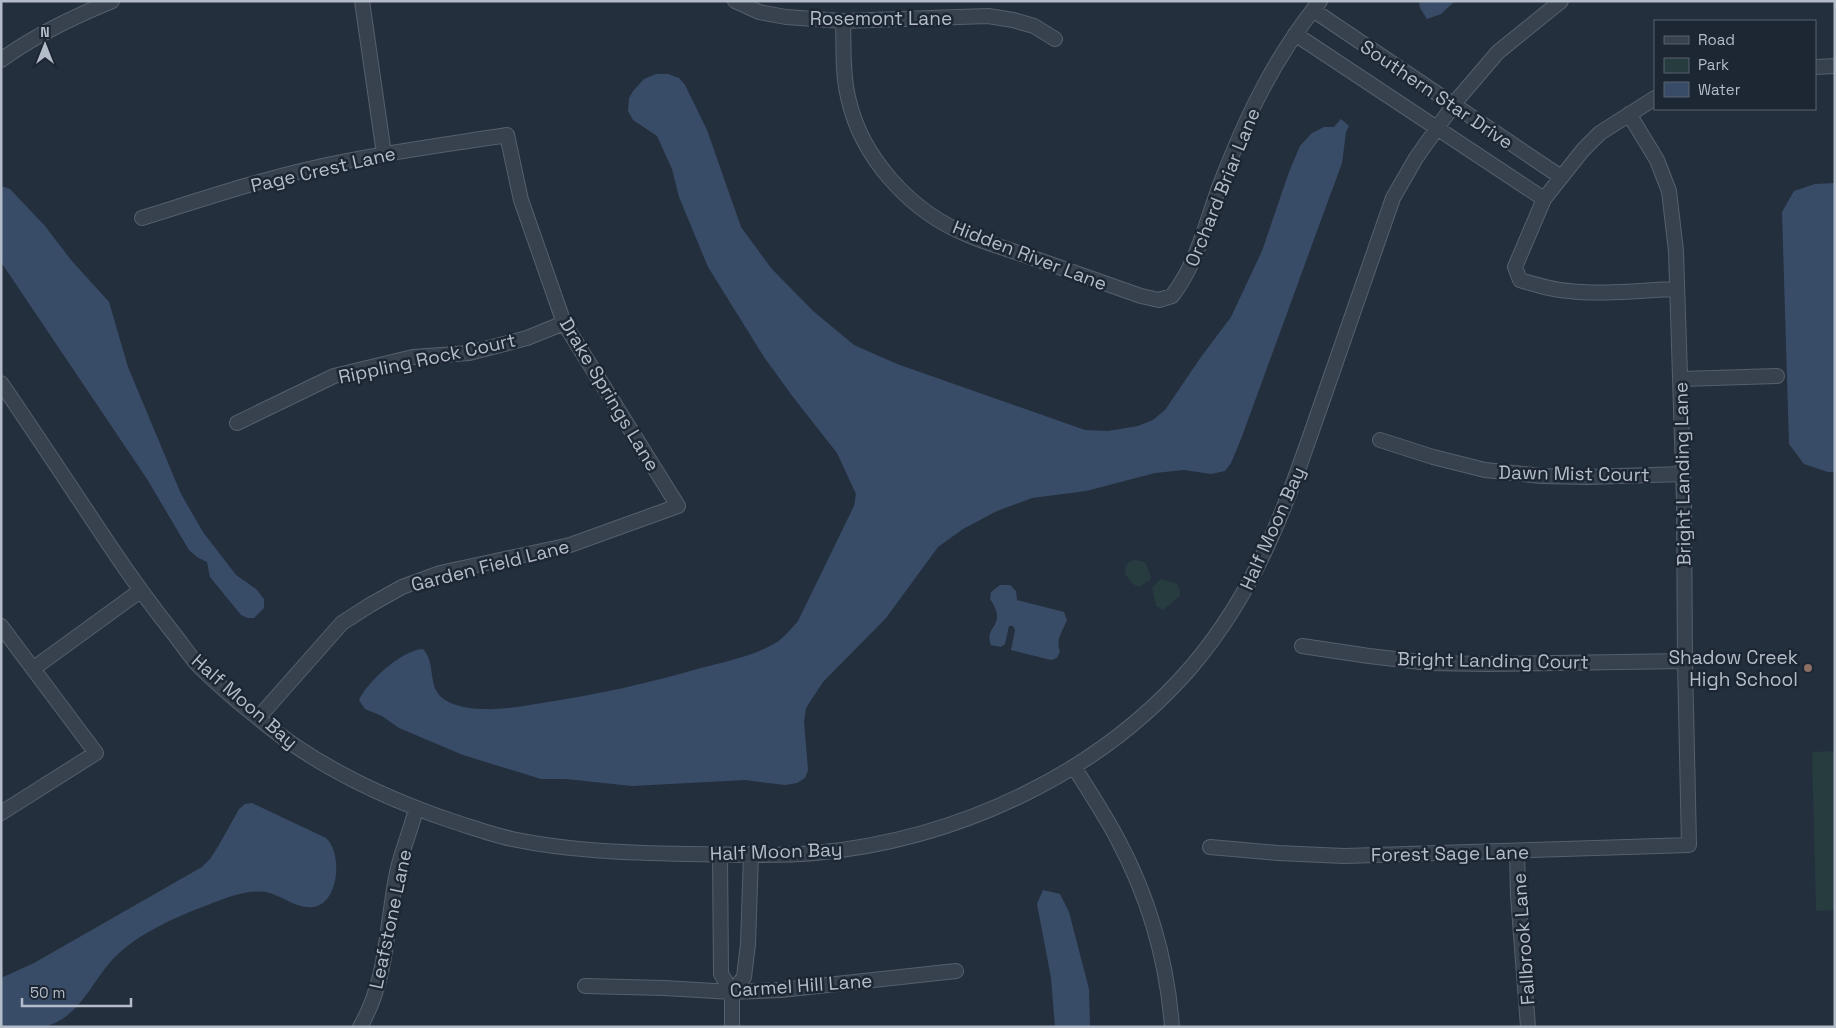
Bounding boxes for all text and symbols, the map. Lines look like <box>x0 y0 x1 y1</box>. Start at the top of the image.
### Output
street label: Rosemont Lane <box>810 6 952 31</box>
north arrow <box>20 20 70 70</box>
legend <box>1654 20 1816 110</box>
text: N <box>40 23 50 41</box>
text: Road <box>1698 30 1735 49</box>
street label: Southern Star Drive <box>1355 34 1518 155</box>
text: Park <box>1698 55 1729 74</box>
text: Water <box>1698 80 1741 99</box>
street label: Orchard Briar Lane <box>1179 104 1266 270</box>
street label: Page Crest Lane <box>248 141 398 198</box>
street label: Hidden River Lane <box>949 215 1111 296</box>
street label: Drake Springs Lane <box>554 313 665 476</box>
street label: Rippling Rock Court <box>336 327 518 390</box>
street label: Bright Landing Lane <box>1668 382 1697 566</box>
street label: Dawn Mist Court <box>1498 460 1650 487</box>
street label: Half Moon Bay <box>1234 463 1311 594</box>
street label: Garden Field Lane <box>408 534 572 597</box>
place label: Shadow Creek High School <box>1668 645 1798 692</box>
street label: Bright Landing Court <box>1397 646 1589 675</box>
street label: Half Moon Bay <box>186 648 303 754</box>
marker: Shadow Creek High School <box>1802 662 1814 674</box>
street label: Half Moon Bay <box>709 837 843 866</box>
street label: Forest Sage Lane <box>1371 840 1529 867</box>
street label: Leafstone Lane <box>363 847 417 991</box>
street label: Fallbrook Lane <box>1506 872 1541 1006</box>
street label: Carmel Hill Lane <box>729 968 873 1003</box>
scale bar <box>22 976 131 1008</box>
text: 50 m <box>30 983 65 1002</box>

